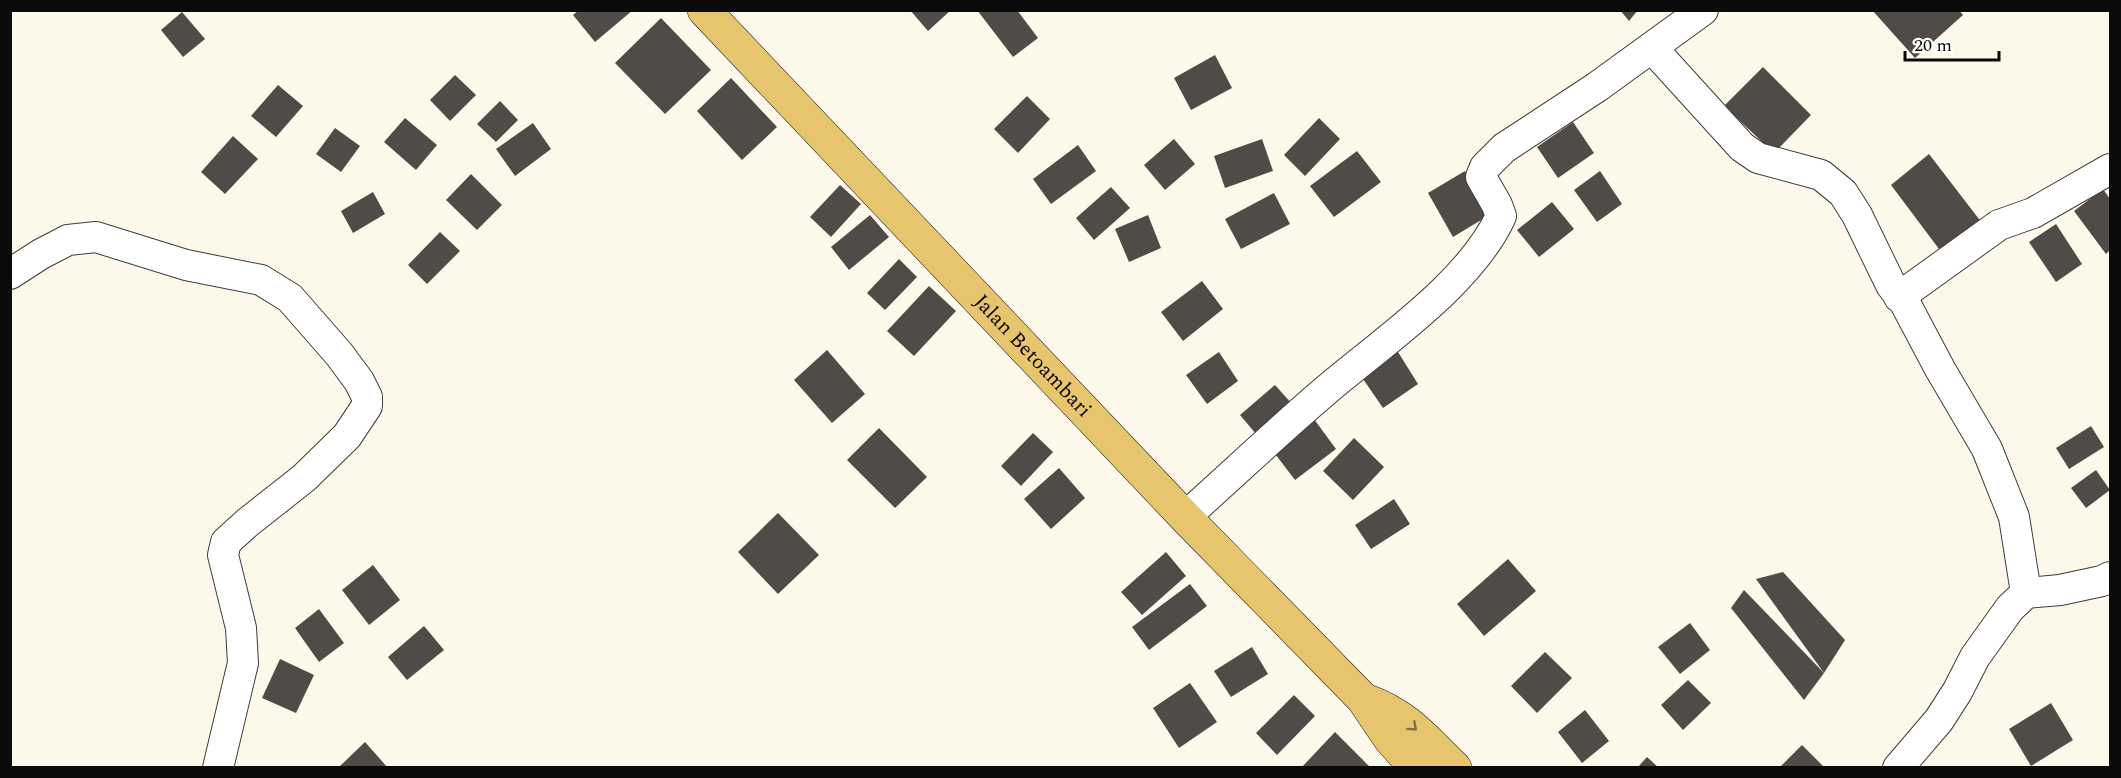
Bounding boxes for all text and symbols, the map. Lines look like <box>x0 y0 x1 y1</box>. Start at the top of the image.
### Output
scale bar <box>1905 24 2000 62</box>
text: 20 m <box>1914 32 1952 59</box>
street label: Jalan Betoambari <box>966 287 1099 425</box>
one-way arrow <box>1406 720 1417 731</box>

